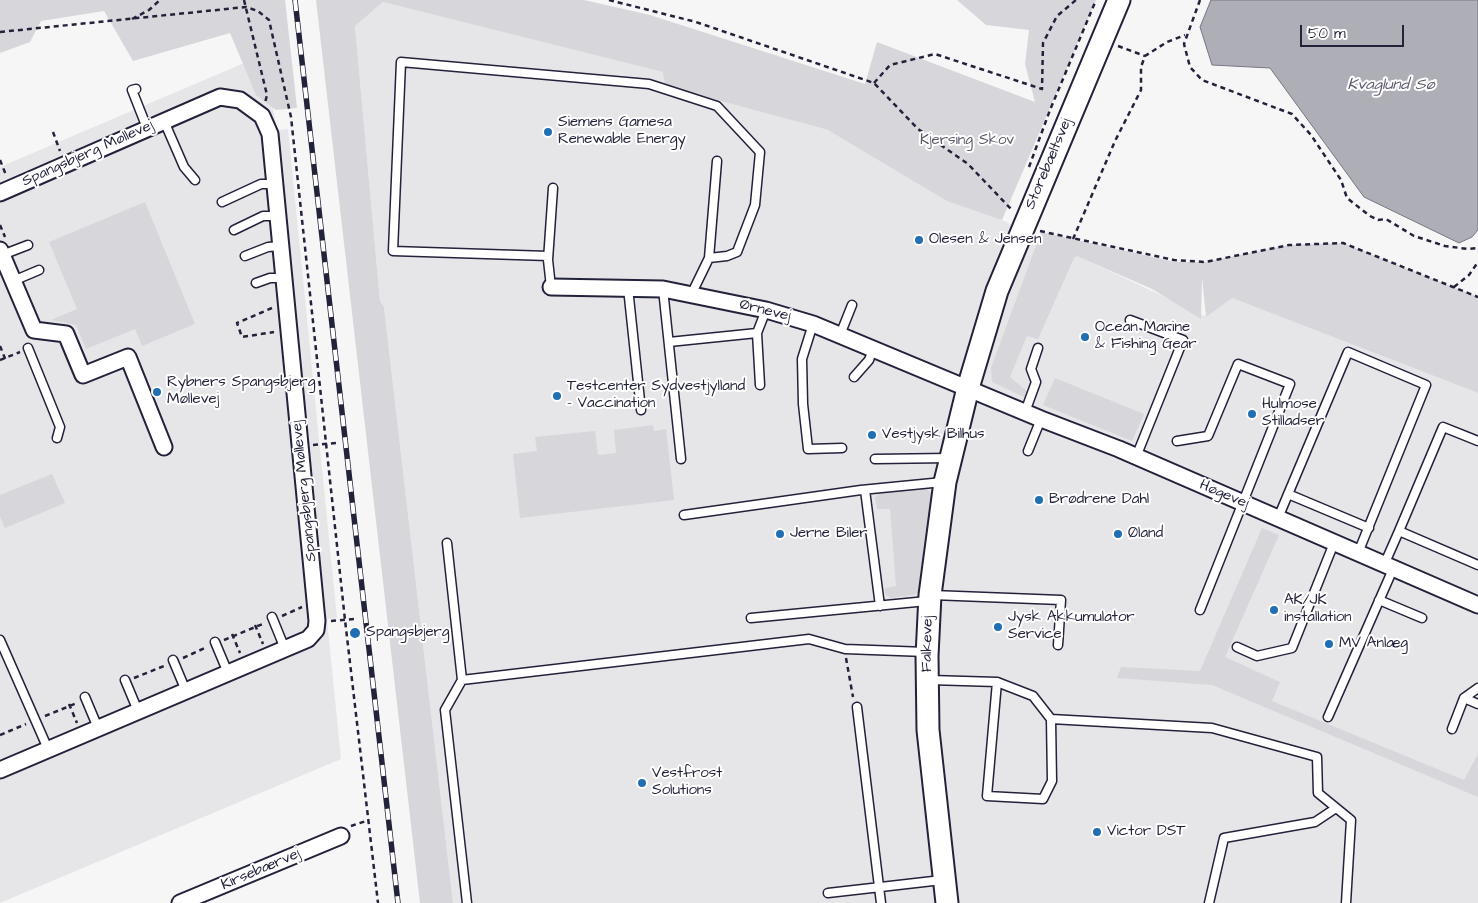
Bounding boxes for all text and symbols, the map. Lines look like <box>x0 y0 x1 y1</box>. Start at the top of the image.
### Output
scale bar <box>1303 15 1407 47</box>
text: 50 m <box>1308 23 1346 44</box>
water label: Kvaglund Sø <box>1348 76 1434 96</box>
place label: Siemens Gamesa Renewable Energy <box>558 114 686 149</box>
street label: Storebæltsvej <box>1022 116 1076 212</box>
street label: Spangsbjerg Møllevej <box>20 117 156 191</box>
marker: Siemens Gamesa Renewable Energy <box>542 126 554 138</box>
park label: Kjersing Skov <box>920 132 1014 150</box>
place label: Olesen & Jensen <box>929 231 1041 249</box>
marker: Olesen & Jensen <box>913 234 925 246</box>
street label: Ørnevej <box>737 296 793 326</box>
place label: Ocean Marine & Fishing Gear <box>1095 319 1197 354</box>
marker: Ocean Marine & Fishing Gear <box>1079 331 1091 343</box>
place label: Rybners Spangsbjerg Møllevej <box>167 374 315 409</box>
place label: Testcenter Sydvestjylland - Vaccination <box>567 378 745 413</box>
marker: Rybners Spangsbjerg Møllevej <box>151 386 163 398</box>
marker: Testcenter Sydvestjylland - Vaccination <box>551 390 563 402</box>
place label: Hulmose Stilladser <box>1262 396 1324 431</box>
marker: Hulmose Stilladser <box>1246 408 1258 420</box>
street label: Spangsbjerg Møllevej <box>289 420 321 562</box>
place label: Vestjysk Bilhus <box>882 426 985 444</box>
marker: Vestjysk Bilhus <box>866 429 878 441</box>
street label: Høgevej <box>1197 477 1251 513</box>
place label: Brødrene Dahl <box>1049 491 1149 509</box>
marker: Brødrene Dahl <box>1033 494 1045 506</box>
place label: Jerne Biler <box>790 525 868 543</box>
place label: Øland <box>1128 525 1163 543</box>
marker: Jerne Biler <box>774 528 786 540</box>
marker: Øland <box>1112 528 1124 540</box>
place label: AK/JK installation <box>1284 592 1352 627</box>
marker: AK/JK installation <box>1268 604 1280 616</box>
place label: Jysk Akkumulator Service <box>1008 609 1135 644</box>
street label: Falkevej <box>919 616 937 672</box>
marker: Jysk Akkumulator Service <box>992 621 1004 633</box>
place label: Spangsbjerg <box>366 624 450 642</box>
marker: Spangsbjerg <box>348 626 362 640</box>
place label: MV Anlæg <box>1339 635 1408 653</box>
marker: MV Anlæg <box>1323 638 1335 650</box>
place label: Vestfrost Solutions <box>652 765 722 800</box>
marker: Vestfrost Solutions <box>636 777 648 789</box>
place label: Victor DST <box>1107 823 1186 841</box>
marker: Victor DST <box>1091 826 1103 838</box>
street label: Kirsebærvej <box>219 845 303 895</box>

